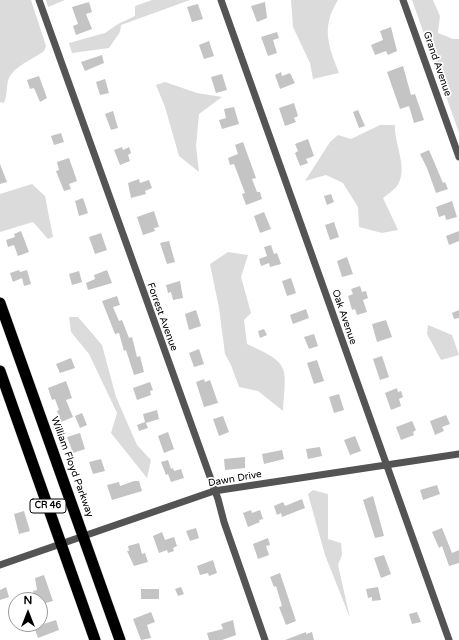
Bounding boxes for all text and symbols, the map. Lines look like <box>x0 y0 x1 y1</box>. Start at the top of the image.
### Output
street label: Grand Avenue <box>420 30 454 98</box>
street label: Forrest Avenue <box>144 281 180 353</box>
street label: Oak Avenue <box>329 288 359 346</box>
street label: William Floyd Parkway <box>48 415 96 519</box>
street label: Dawn Drive <box>207 468 263 490</box>
road number: CR 46 <box>30 499 66 513</box>
north arrow <box>8 592 48 632</box>
text: N <box>24 594 32 607</box>

